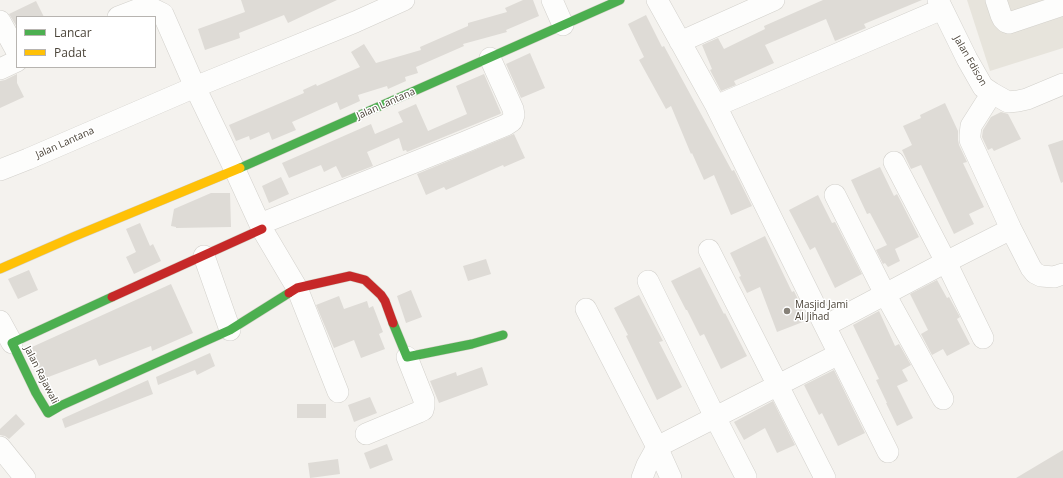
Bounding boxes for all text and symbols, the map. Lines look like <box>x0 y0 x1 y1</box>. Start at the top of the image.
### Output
legend <box>16 16 156 68</box>
text: Lancar <box>54 24 92 41</box>
street label: Jalan Edison <box>951 34 989 88</box>
text: Padat <box>54 44 86 61</box>
street label: Jalan Lantana <box>355 86 417 122</box>
street label: Jalan Lantana <box>34 125 96 161</box>
place label: Masjid Jami Al Jihad <box>795 299 848 322</box>
marker: Masjid Jami Al Jihad <box>782 306 792 316</box>
street label: Jalan Rajawali <box>21 344 61 406</box>

